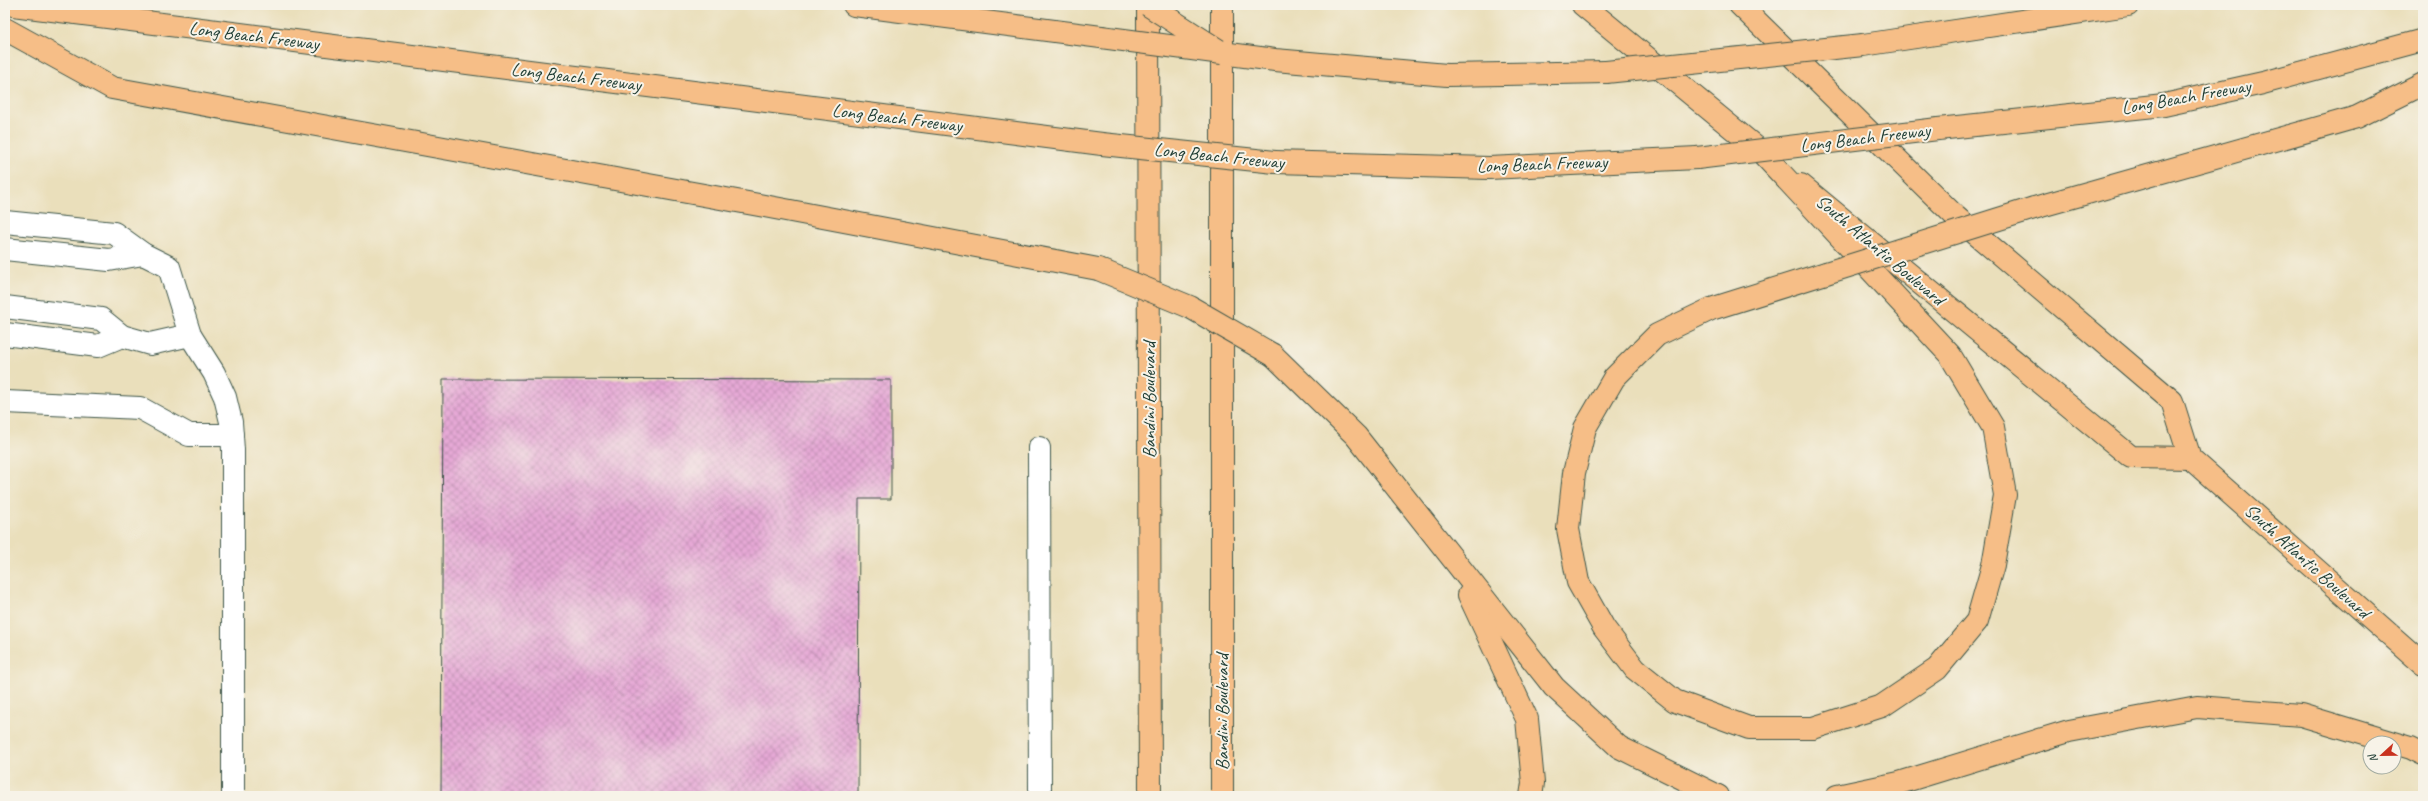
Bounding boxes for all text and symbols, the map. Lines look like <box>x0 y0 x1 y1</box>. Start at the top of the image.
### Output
street label: Long Beach Freeway <box>188 16 322 56</box>
street label: Long Beach Freeway <box>510 57 644 97</box>
street label: Long Beach Freeway <box>2120 74 2254 120</box>
street label: Long Beach Freeway <box>831 98 965 138</box>
street label: Long Beach Freeway <box>1799 118 1933 158</box>
street label: Long Beach Freeway <box>1153 137 1287 175</box>
street label: Long Beach Freeway <box>1476 150 1609 178</box>
street label: South Atlantic Boulevard <box>1811 189 1952 313</box>
street label: Bandini Boulevard <box>1137 338 1161 458</box>
street label: South Atlantic Boulevard <box>2239 498 2377 626</box>
street label: Bandini Boulevard <box>1210 650 1234 770</box>
north arrow <box>2362 735 2402 775</box>
text: N <box>2364 751 2380 765</box>

